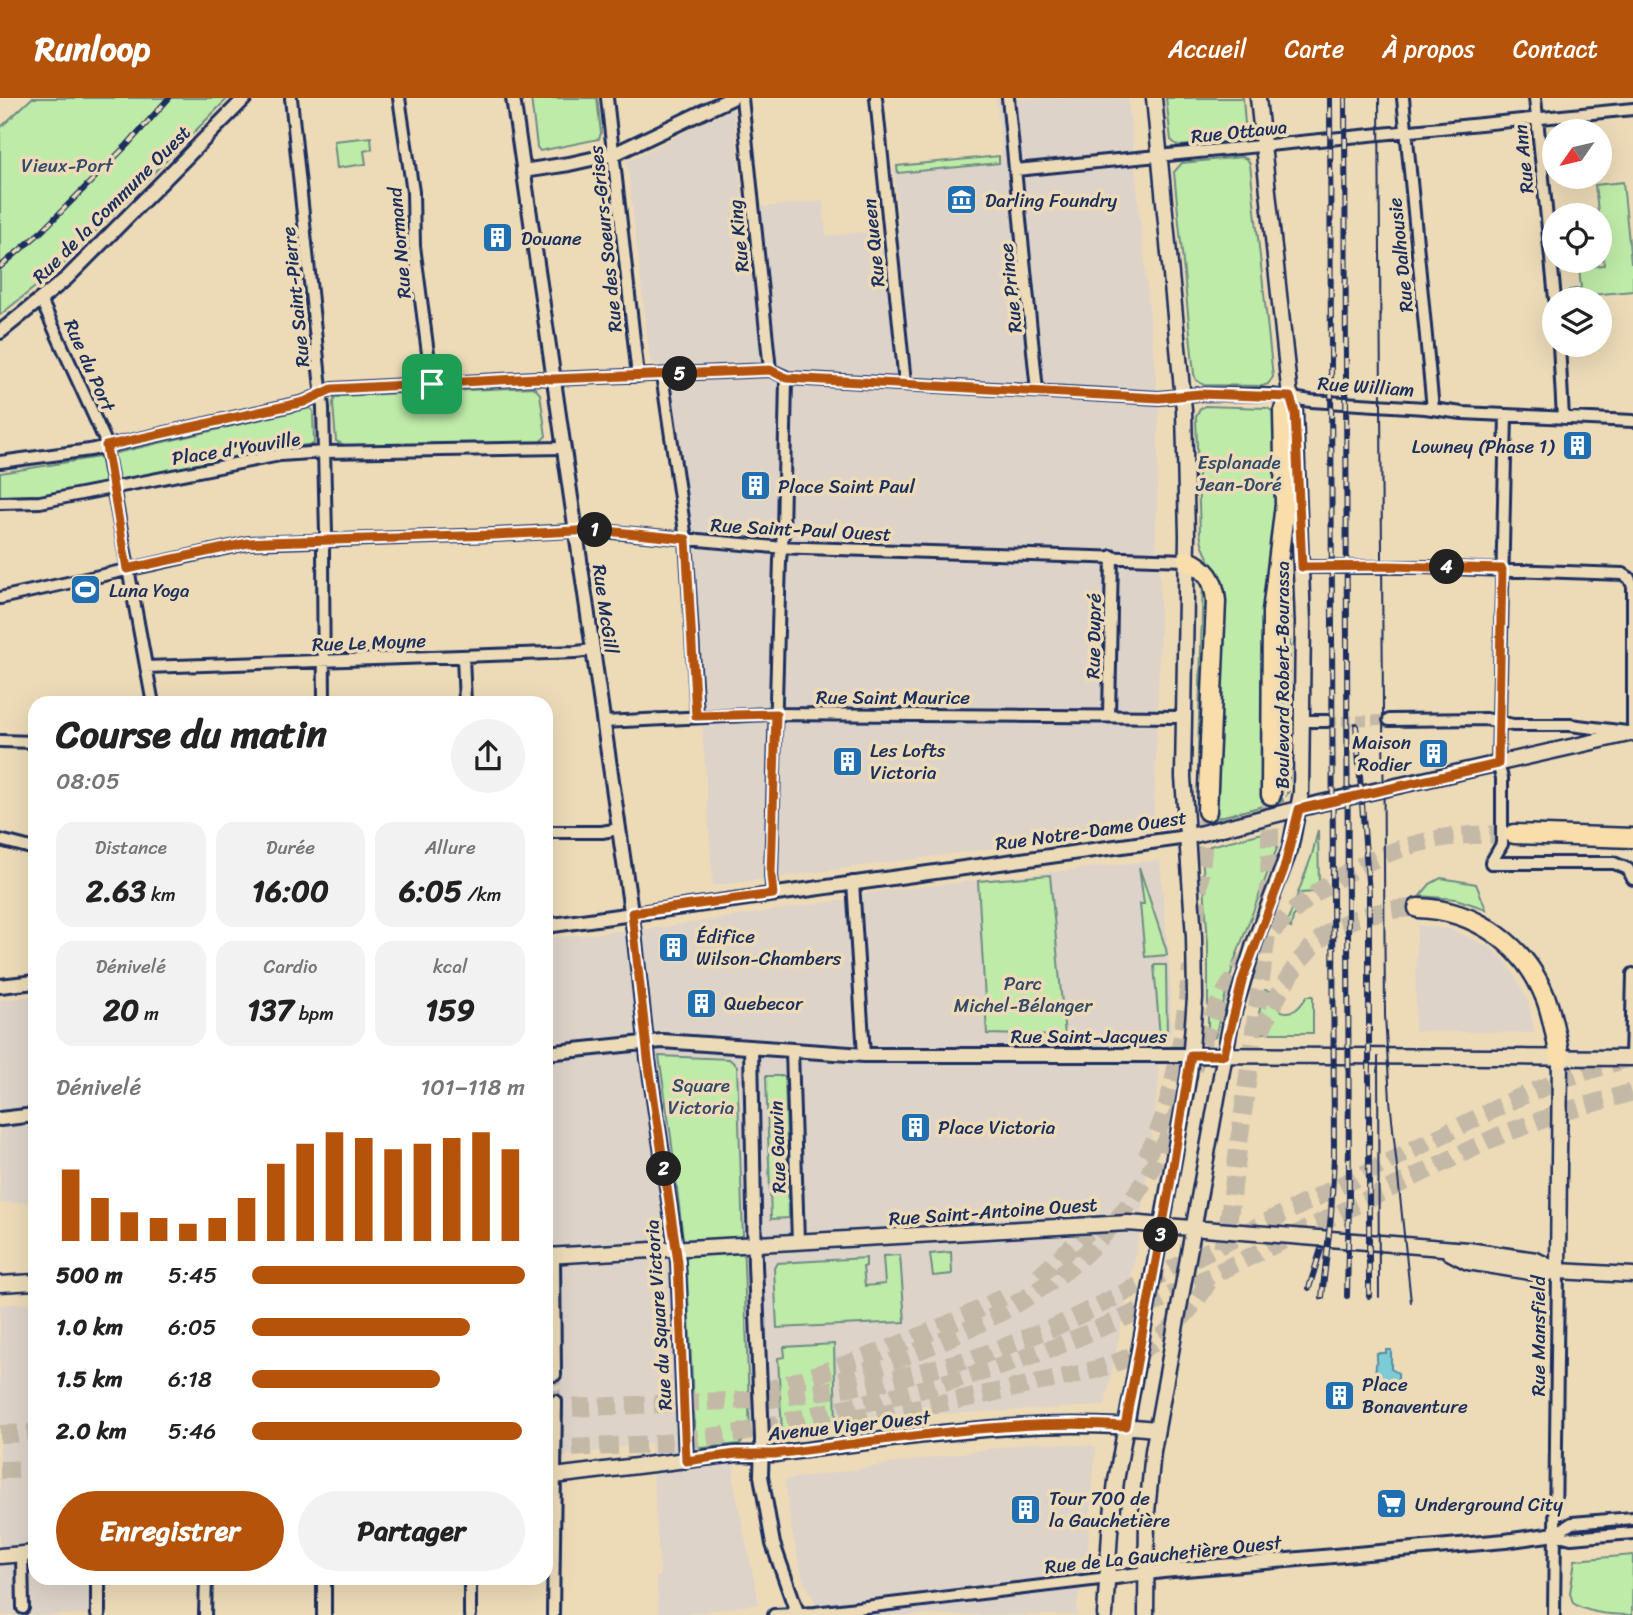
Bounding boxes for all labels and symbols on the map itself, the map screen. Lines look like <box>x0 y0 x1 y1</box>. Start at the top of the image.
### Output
street label: Rue Ottawa <box>1189 110 1289 153</box>
street label: Rue de la Commune Ouest <box>24 117 199 292</box>
north arrow <box>1542 119 1612 189</box>
street label: Rue Ann <box>1503 123 1544 195</box>
street label: Rue des Soeurs-Grises <box>579 144 632 334</box>
park label: Vieux-Port <box>21 149 114 182</box>
museum icon: Darling Foundry <box>945 183 979 217</box>
street label: Rue Normand <box>378 184 421 300</box>
place label: Darling Foundry <box>985 184 1117 217</box>
street label: Rue Dalhousie <box>1378 196 1423 314</box>
street label: Rue King <box>718 197 759 274</box>
street label: Rue Queen <box>852 197 895 289</box>
building icon: Douane <box>481 221 515 255</box>
place label: Douane <box>521 222 582 255</box>
street label: Rue Saint-Pierre <box>272 225 319 369</box>
street label: Rue Prince <box>989 241 1032 334</box>
street label: Rue du Port <box>54 314 125 418</box>
pin <box>402 354 462 414</box>
pin: 5 <box>662 356 698 392</box>
street label: Rue William <box>1317 367 1415 406</box>
street label: Place d'Youville <box>169 422 303 475</box>
building icon: Lowney (Phase 1) <box>1560 429 1594 463</box>
place label: Lowney (Phase 1) <box>1412 430 1555 463</box>
park label: Esplanade Jean-Doré <box>1195 446 1282 501</box>
building icon: Place Saint Paul <box>738 469 772 503</box>
place label: Place Saint Paul <box>778 470 916 503</box>
street label: Rue Saint-Paul Ouest <box>710 508 892 551</box>
pin: 1 <box>578 512 612 548</box>
pin: 4 <box>1430 550 1464 584</box>
street label: Boulevard Robert-Bourassa <box>1266 560 1299 789</box>
street label: Rue McGill <box>583 562 628 657</box>
sports icon: Luna Yoga <box>69 573 103 607</box>
place label: Luna Yoga <box>109 574 190 607</box>
street label: Rue Dupré <box>1076 593 1111 679</box>
street label: Rue Le Moyne <box>311 624 427 661</box>
street label: Rue Saint Maurice <box>816 681 970 714</box>
place label: Maison Rodier <box>1352 726 1412 781</box>
place label: Les Lofts Victoria <box>870 734 946 789</box>
building icon: Maison Rodier <box>1417 736 1451 770</box>
building icon: Les Lofts Victoria <box>830 744 864 778</box>
street label: Rue Notre-Dame Ouest <box>993 801 1189 860</box>
place label: Édifice Wilson-Chambers <box>696 920 841 975</box>
building icon: Édifice Wilson-Chambers <box>656 930 690 964</box>
park label: Parc Michel-Bélanger <box>954 967 1093 1022</box>
building icon: Quebecor <box>684 986 718 1020</box>
place label: Quebecor <box>724 987 804 1020</box>
street label: Rue Saint-Jacques <box>1011 1020 1167 1053</box>
park label: Square Victoria <box>668 1069 735 1124</box>
street label: Rue Gauvin <box>759 1100 796 1194</box>
building icon: Place Victoria <box>898 1110 932 1144</box>
place label: Place Victoria <box>938 1111 1056 1144</box>
pin: 2 <box>646 1152 682 1186</box>
street label: Rue Saint-Antoine Ouest <box>888 1188 1099 1235</box>
street label: Rue du Square Victoria <box>635 1218 682 1411</box>
pin: 3 <box>1144 1218 1178 1252</box>
street label: Rue Mansfield <box>1522 1274 1555 1396</box>
place label: Place Bonaventure <box>1362 1368 1468 1423</box>
building icon: Place Bonaventure <box>1322 1378 1356 1412</box>
street label: Avenue Viger Ouest <box>765 1400 933 1451</box>
place label: Tour 700 de la Gauchetière <box>1049 1482 1170 1537</box>
supermarket icon: Underground City <box>1375 1487 1409 1521</box>
place label: Underground City <box>1415 1488 1563 1521</box>
building icon: Tour 700 de la Gauchetière <box>1009 1492 1043 1526</box>
street label: Rue de La Gauchetière Ouest <box>1043 1526 1284 1583</box>

